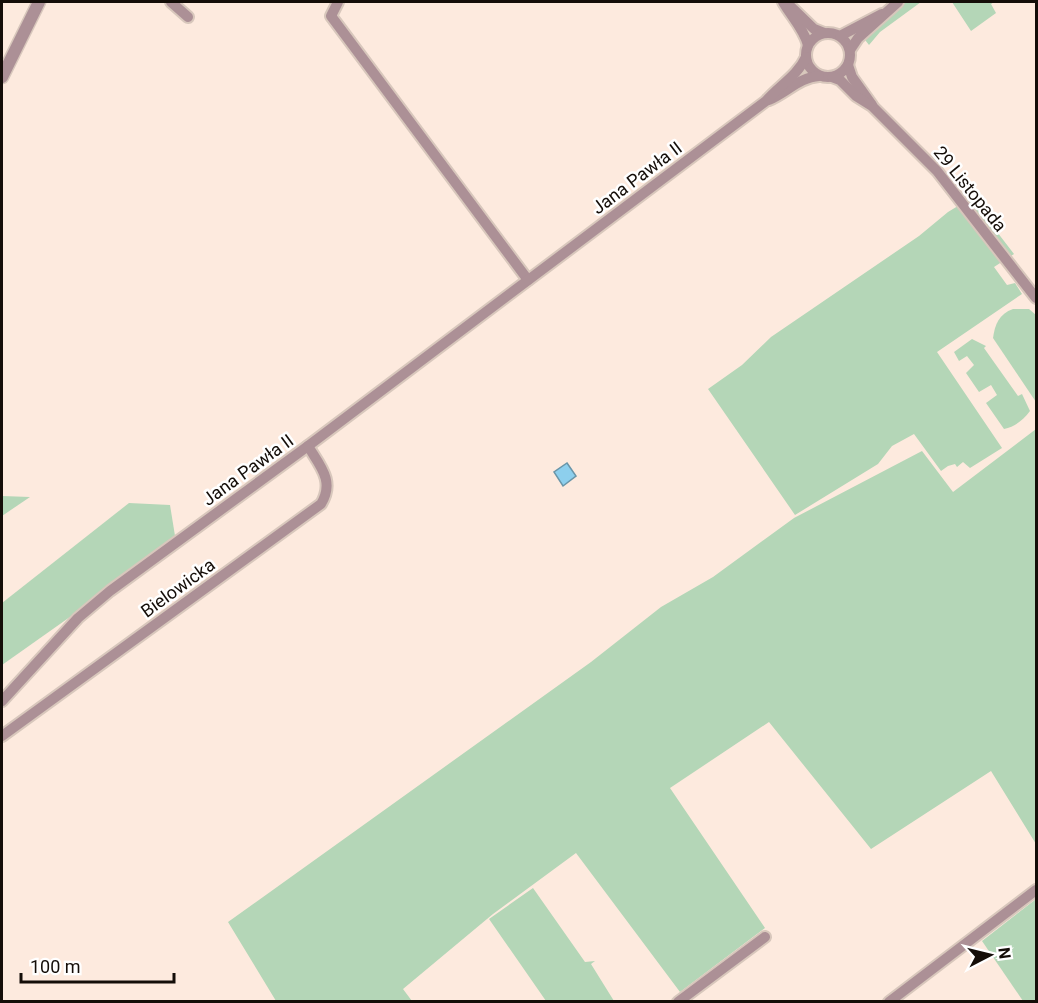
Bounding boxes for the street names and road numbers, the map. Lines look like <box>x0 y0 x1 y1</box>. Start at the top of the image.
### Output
street label: Jana Pawła II <box>587 137 686 218</box>
street label: 29 Listopada <box>930 142 1011 236</box>
street label: Jana Pawła II <box>198 430 297 510</box>
street label: Bielowicka <box>137 554 219 621</box>

